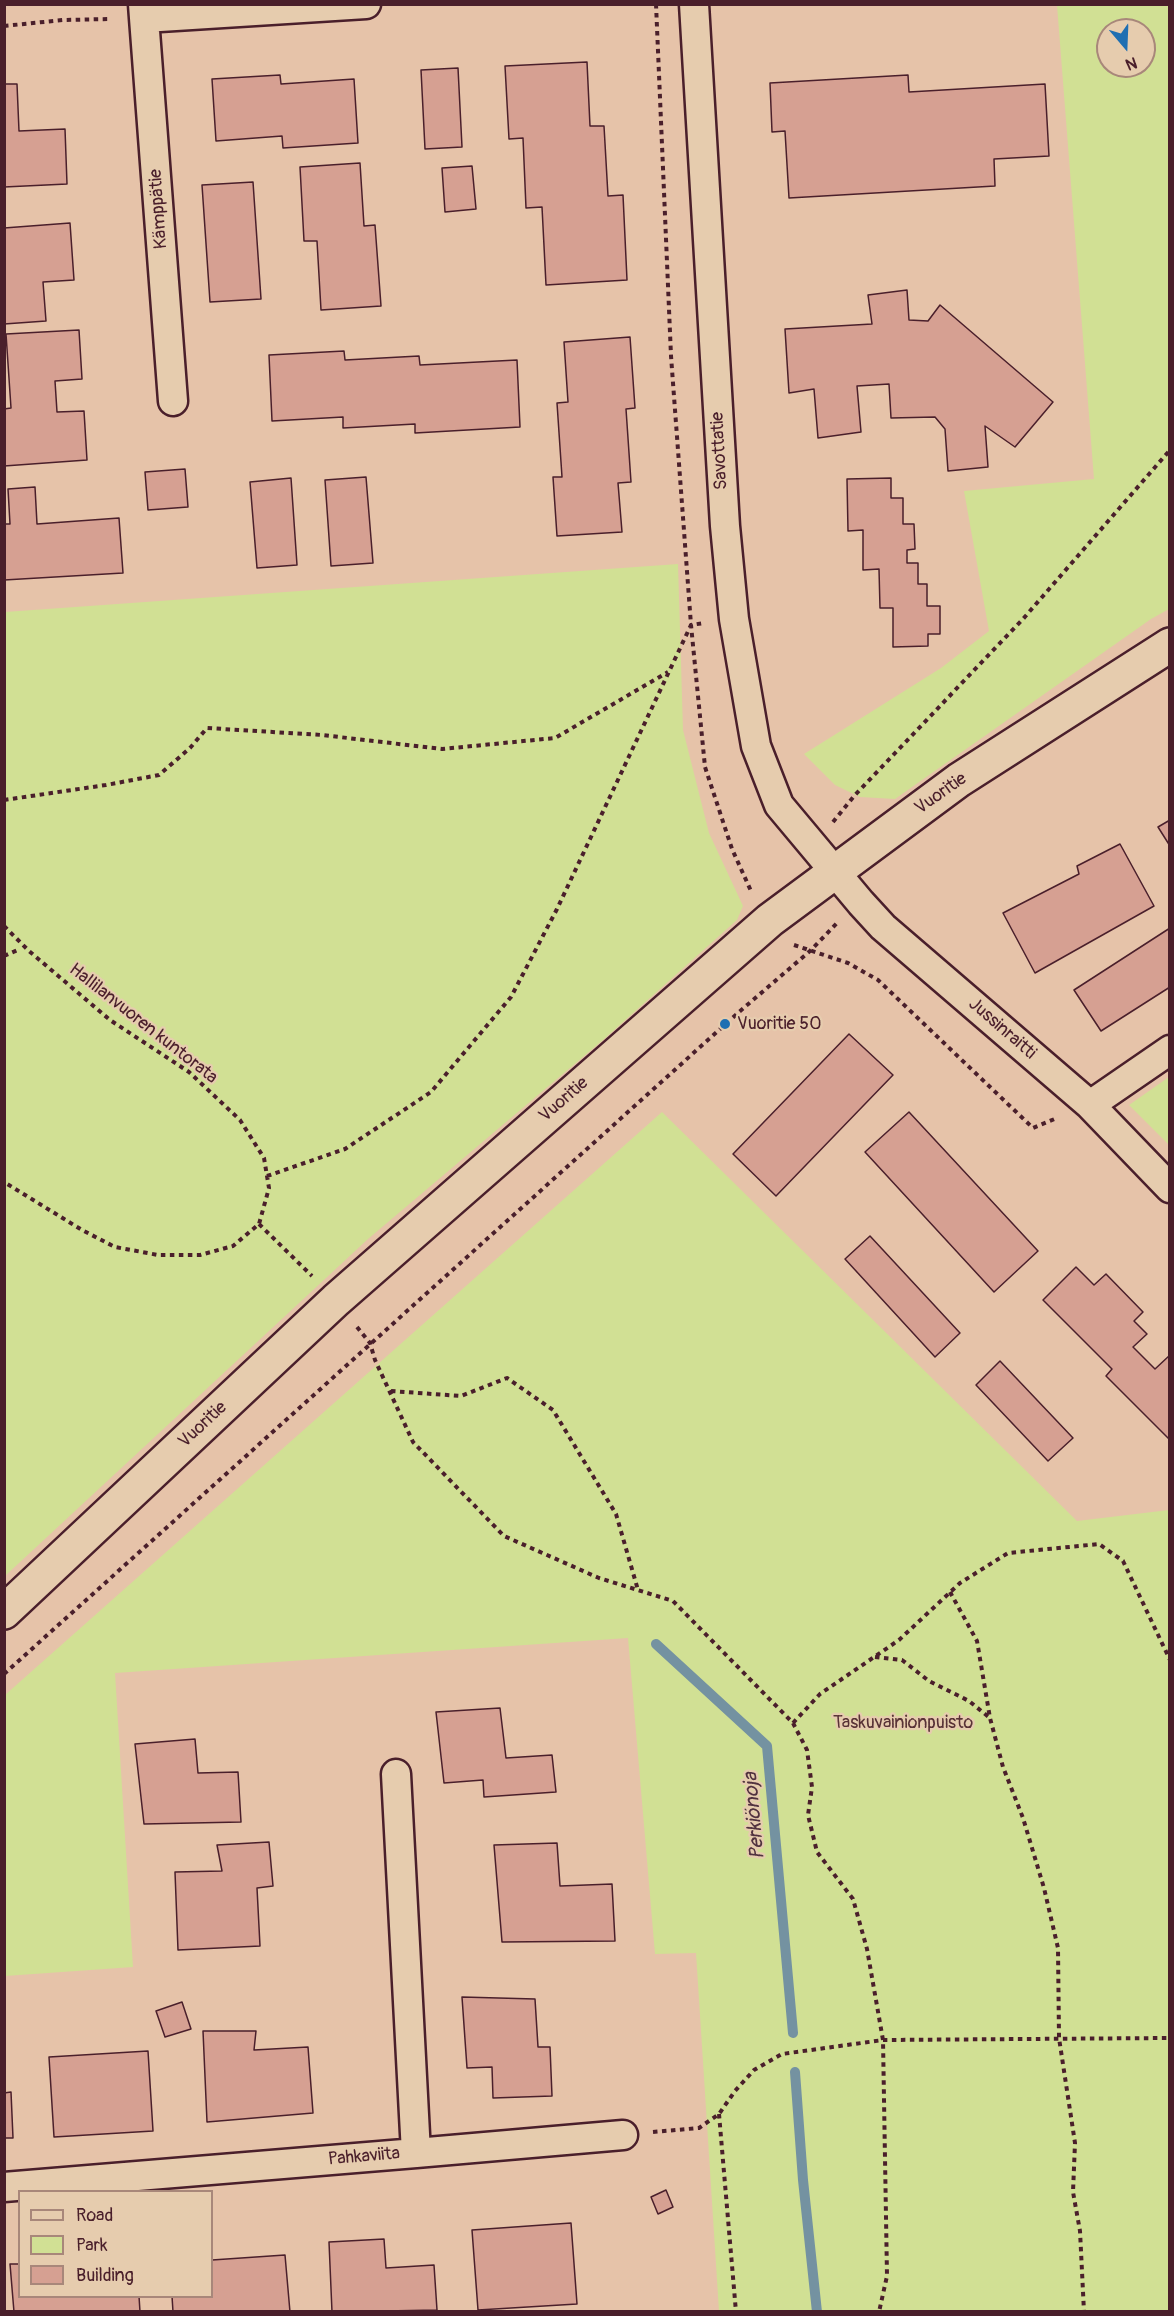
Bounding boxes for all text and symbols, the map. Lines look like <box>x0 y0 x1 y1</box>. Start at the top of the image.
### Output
north arrow <box>1096 18 1156 78</box>
text: N <box>1123 52 1140 74</box>
street label: Kämppätie <box>145 168 173 250</box>
street label: Savottatie <box>707 411 733 491</box>
street label: Vuoritie <box>911 768 971 820</box>
street label: Hallilanvuoren kuntorata <box>64 959 222 1089</box>
street label: Jussinraitti <box>964 994 1040 1064</box>
place label: Vuoritie 50 <box>737 1013 821 1035</box>
marker: Vuoritie 50 <box>718 1017 732 1031</box>
street label: Vuoritie <box>535 1073 593 1127</box>
street label: Vuoritie <box>174 1397 232 1453</box>
park label: Taskuvainionpuisto <box>833 1712 973 1734</box>
water label: Perkiönoja <box>739 1772 771 1860</box>
street label: Pahkaviita <box>327 2143 401 2171</box>
legend <box>18 2190 213 2298</box>
text: Road <box>76 2204 113 2227</box>
text: Park <box>76 2234 108 2257</box>
text: Building <box>76 2264 134 2287</box>

